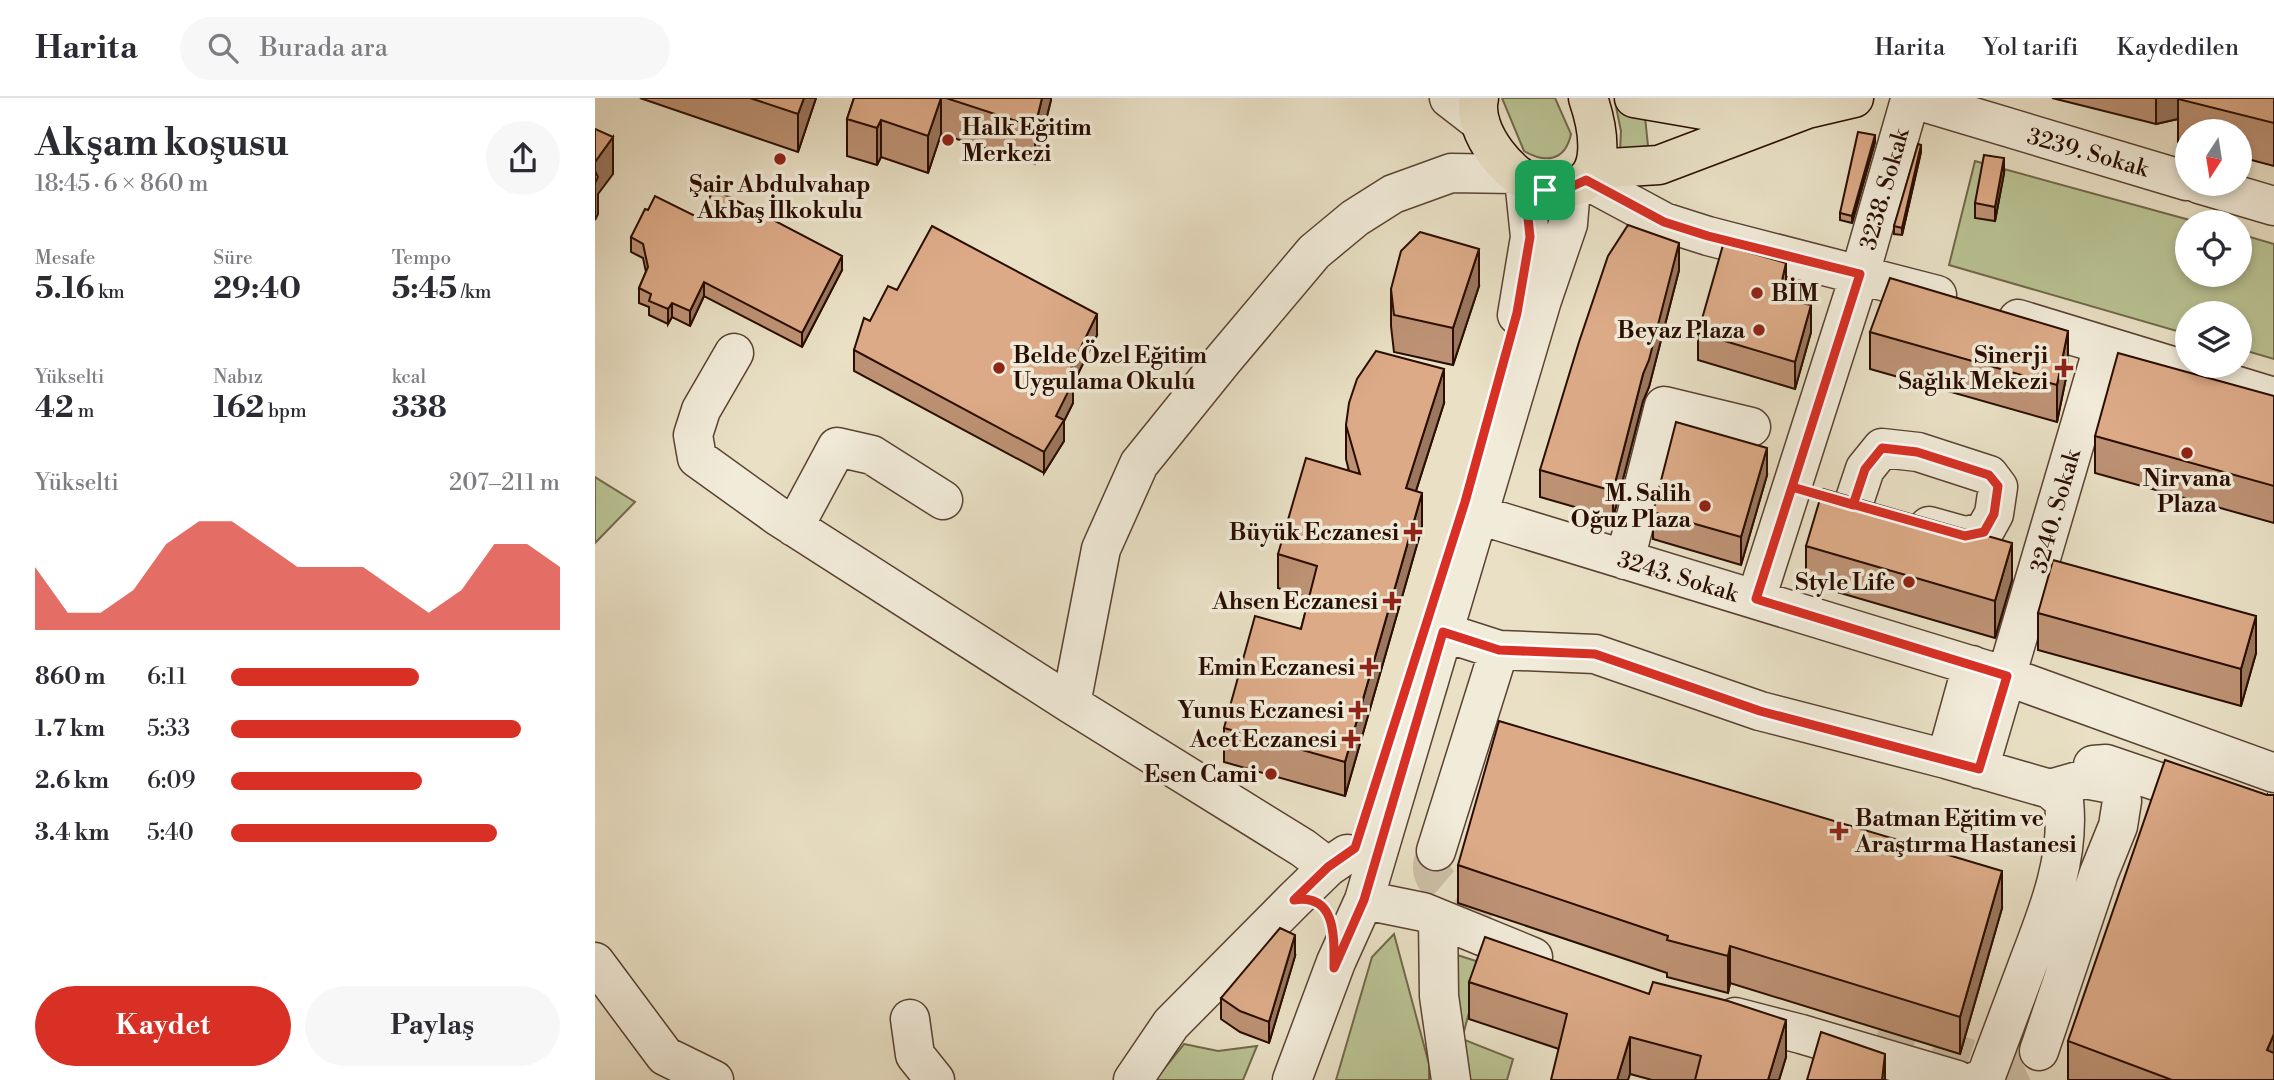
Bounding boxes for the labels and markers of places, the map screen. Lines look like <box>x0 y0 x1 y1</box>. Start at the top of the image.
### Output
place label: Halk Eğitim Merkezi <box>962 114 1092 168</box>
marker: Halk Eğitim Merkezi <box>940 132 956 148</box>
marker: Şair Abdulvahap Akbaş İlkokulu <box>772 151 788 167</box>
pin <box>1515 160 1575 220</box>
place label: Şair Abdulvahap Akbaş İlkokulu <box>689 171 871 225</box>
place label: BİM <box>1771 277 1818 308</box>
marker: BİM <box>1749 285 1765 301</box>
place label: Beyaz Plaza <box>1617 317 1746 345</box>
marker: Beyaz Plaza <box>1751 322 1767 338</box>
place label: Belde Özel Eğitim Uygulama Okulu <box>1013 339 1207 396</box>
place label: Sinerji Sağlık Mekezi <box>1899 342 2048 396</box>
marker: Sinerji Sağlık Mekezi <box>2054 358 2074 378</box>
marker: Belde Özel Eğitim Uygulama Okulu <box>991 360 1007 376</box>
marker: Nirvana Plaza <box>2179 445 2195 461</box>
place label: Nirvana Plaza <box>2143 465 2232 519</box>
place label: M. Salih Oğuz Plaza <box>1571 480 1692 534</box>
marker: M. Salih Oğuz Plaza <box>1697 498 1713 514</box>
place label: Büyük Eczanesi <box>1229 519 1399 547</box>
marker: Büyük Eczanesi <box>1405 524 1421 540</box>
place label: Style Life <box>1795 569 1895 597</box>
marker: Style Life <box>1901 574 1917 590</box>
place label: Ahsen Eczanesi <box>1211 588 1378 616</box>
marker: Ahsen Eczanesi <box>1384 593 1400 609</box>
place label: Emin Eczanesi <box>1198 654 1355 682</box>
marker: Emin Eczanesi <box>1361 659 1377 675</box>
place label: Yunus Eczanesi <box>1177 697 1344 725</box>
marker: Yunus Eczanesi <box>1350 702 1366 718</box>
place label: Acet Eczanesi <box>1189 726 1337 754</box>
marker: Acet Eczanesi <box>1343 731 1359 747</box>
place label: Esen Cami <box>1144 761 1257 789</box>
marker: Esen Cami <box>1263 766 1279 782</box>
place label: Batman Eğitim ve Araştırma Hastanesi <box>1854 805 2077 859</box>
marker: Batman Eğitim ve Araştırma Hastanesi <box>1829 821 1849 841</box>

